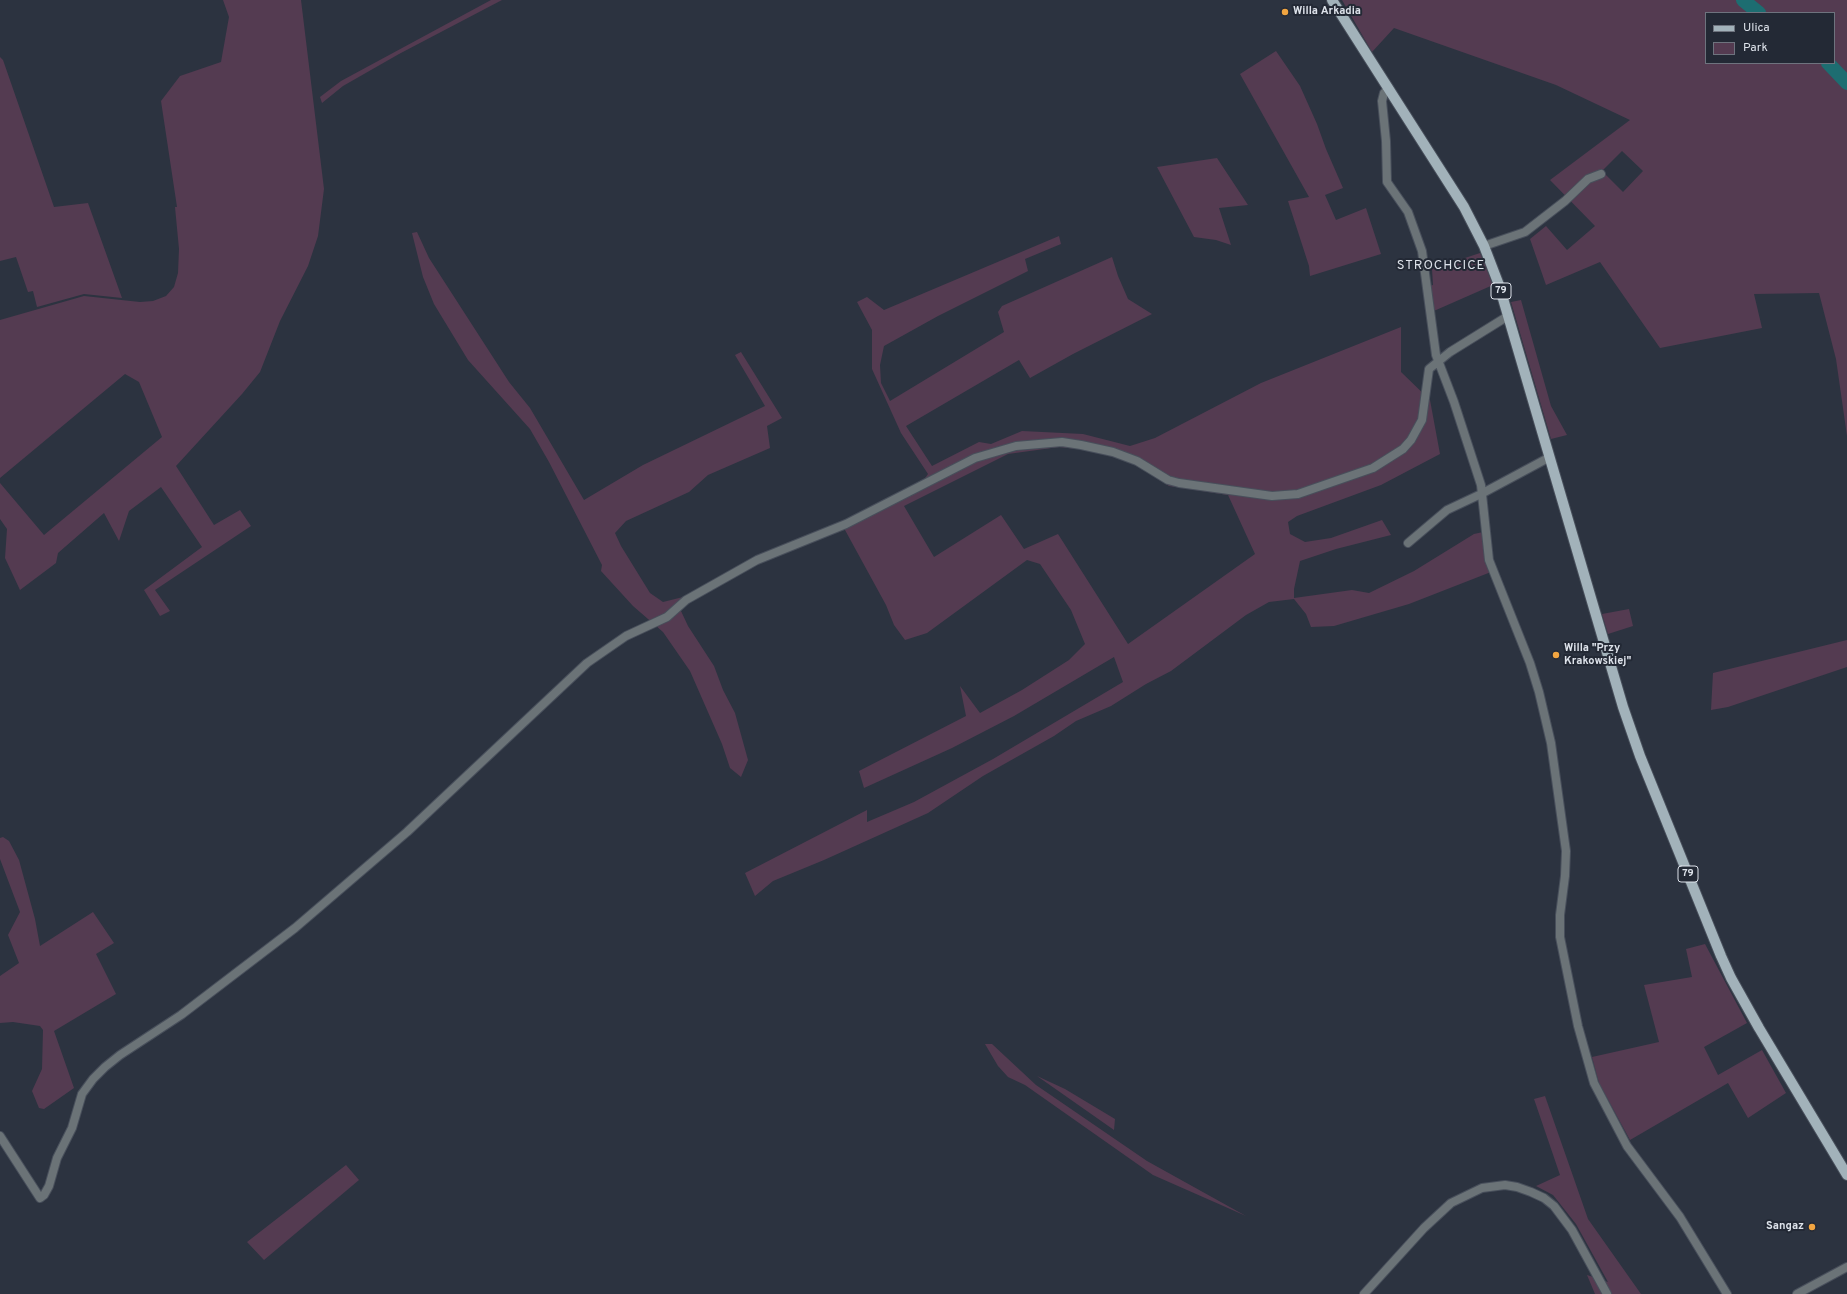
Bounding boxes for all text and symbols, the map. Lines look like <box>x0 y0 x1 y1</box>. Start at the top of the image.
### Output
place label: Willa Arkadia <box>1293 5 1361 19</box>
marker: Willa Arkadia <box>1280 7 1290 17</box>
legend <box>1705 12 1835 64</box>
text: Ulica <box>1743 20 1770 36</box>
text: Park <box>1743 40 1768 56</box>
district label: STROCHCICE <box>1397 258 1485 274</box>
road number: 79 <box>1491 283 1511 299</box>
place label: Willa "Przy Krakowskiej" <box>1564 642 1631 668</box>
marker: Willa "Przy Krakowskiej" <box>1551 650 1561 660</box>
road number: 79 <box>1678 866 1698 882</box>
place label: Sangaz <box>1766 1220 1804 1234</box>
marker: Sangaz <box>1807 1222 1817 1232</box>

